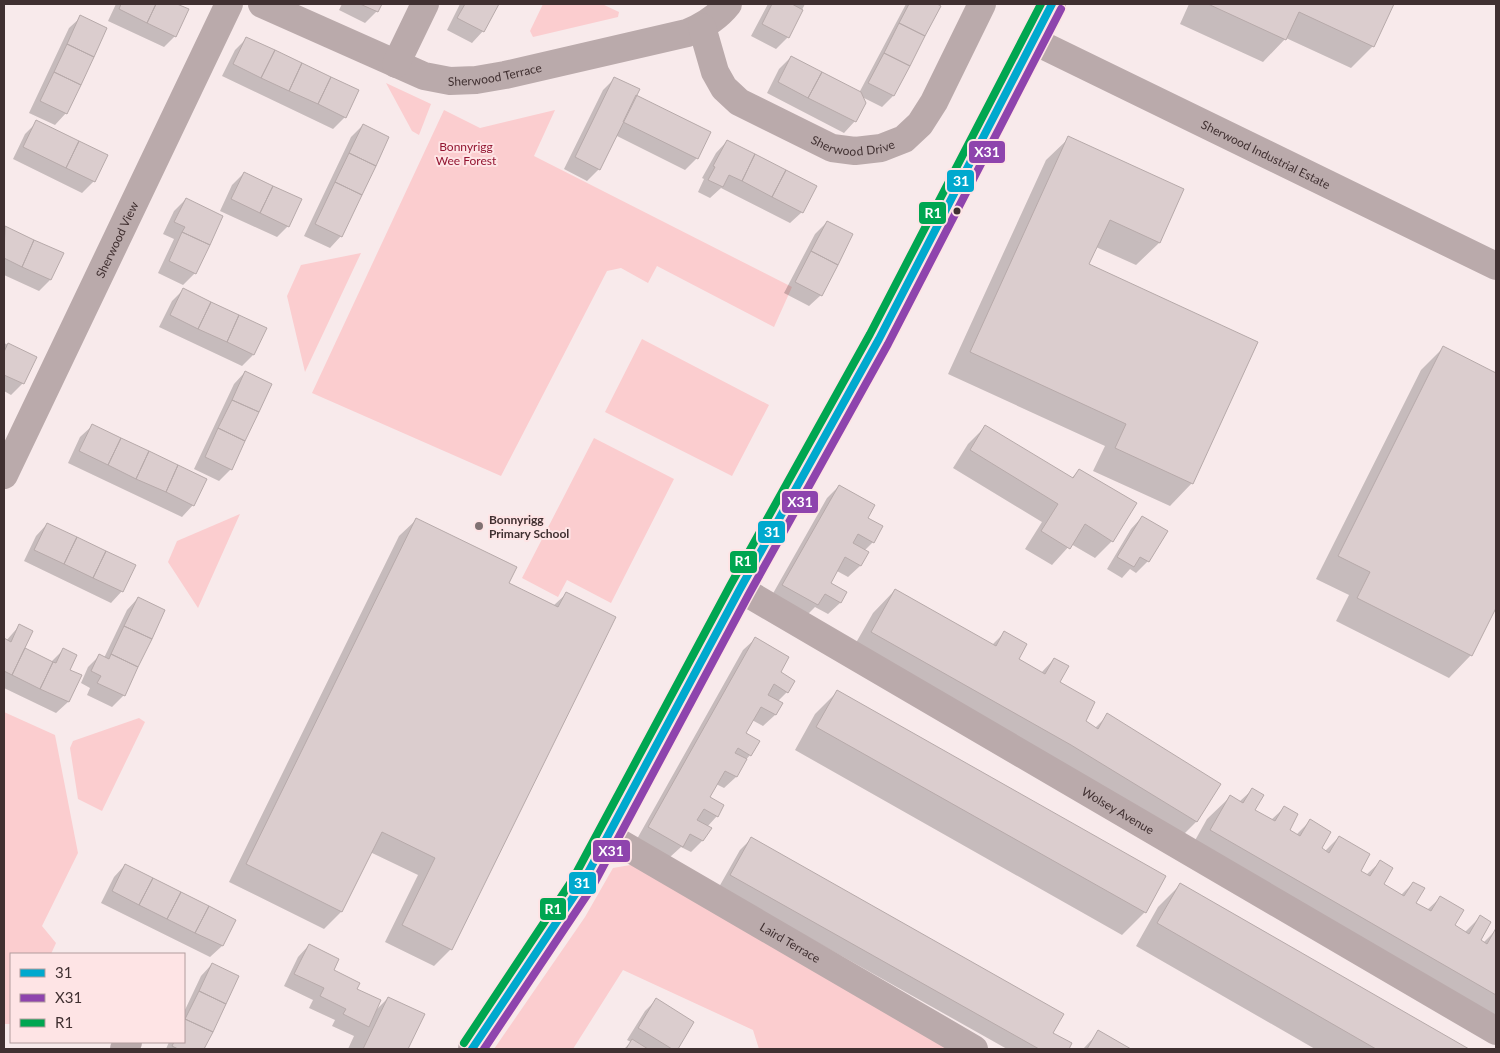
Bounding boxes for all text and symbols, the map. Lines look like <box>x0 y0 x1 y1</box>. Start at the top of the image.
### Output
street label: Sherwood Terrace <box>448 59 543 89</box>
street label: Sherwood Industrial Estate <box>1199 116 1333 192</box>
street label: Sherwood Drive <box>809 131 897 159</box>
park label: Bonnyrigg Wee Forest <box>436 139 497 168</box>
line badge: X31 <box>968 140 1006 164</box>
text: X31 <box>974 143 1000 160</box>
line badge: 31 <box>946 169 975 193</box>
text: 31 <box>953 172 969 189</box>
street label: Sherwood View <box>92 198 141 280</box>
line badge: R1 <box>918 201 947 225</box>
text: R1 <box>924 204 942 221</box>
unlabelled marker <box>952 206 962 216</box>
line badge: X31 <box>781 490 819 514</box>
text: X31 <box>787 493 813 510</box>
place label: Bonnyrigg Primary School <box>489 512 569 541</box>
marker: Bonnyrigg Primary School <box>473 520 485 532</box>
line badge: 31 <box>757 520 786 544</box>
text: 31 <box>764 523 780 540</box>
line badge: R1 <box>729 550 758 574</box>
text: R1 <box>734 552 752 569</box>
street label: Wolsey Avenue <box>1079 783 1157 837</box>
line badge: X31 <box>592 839 631 863</box>
text: X31 <box>598 842 624 859</box>
line badge: 31 <box>568 871 597 895</box>
text: 31 <box>574 874 590 891</box>
line badge: R1 <box>539 897 567 921</box>
text: R1 <box>544 900 562 917</box>
street label: Laird Terrace <box>758 919 823 966</box>
legend <box>10 953 185 1043</box>
text: 31 <box>55 963 72 981</box>
text: X31 <box>55 988 82 1006</box>
text: R1 <box>55 1013 73 1031</box>

